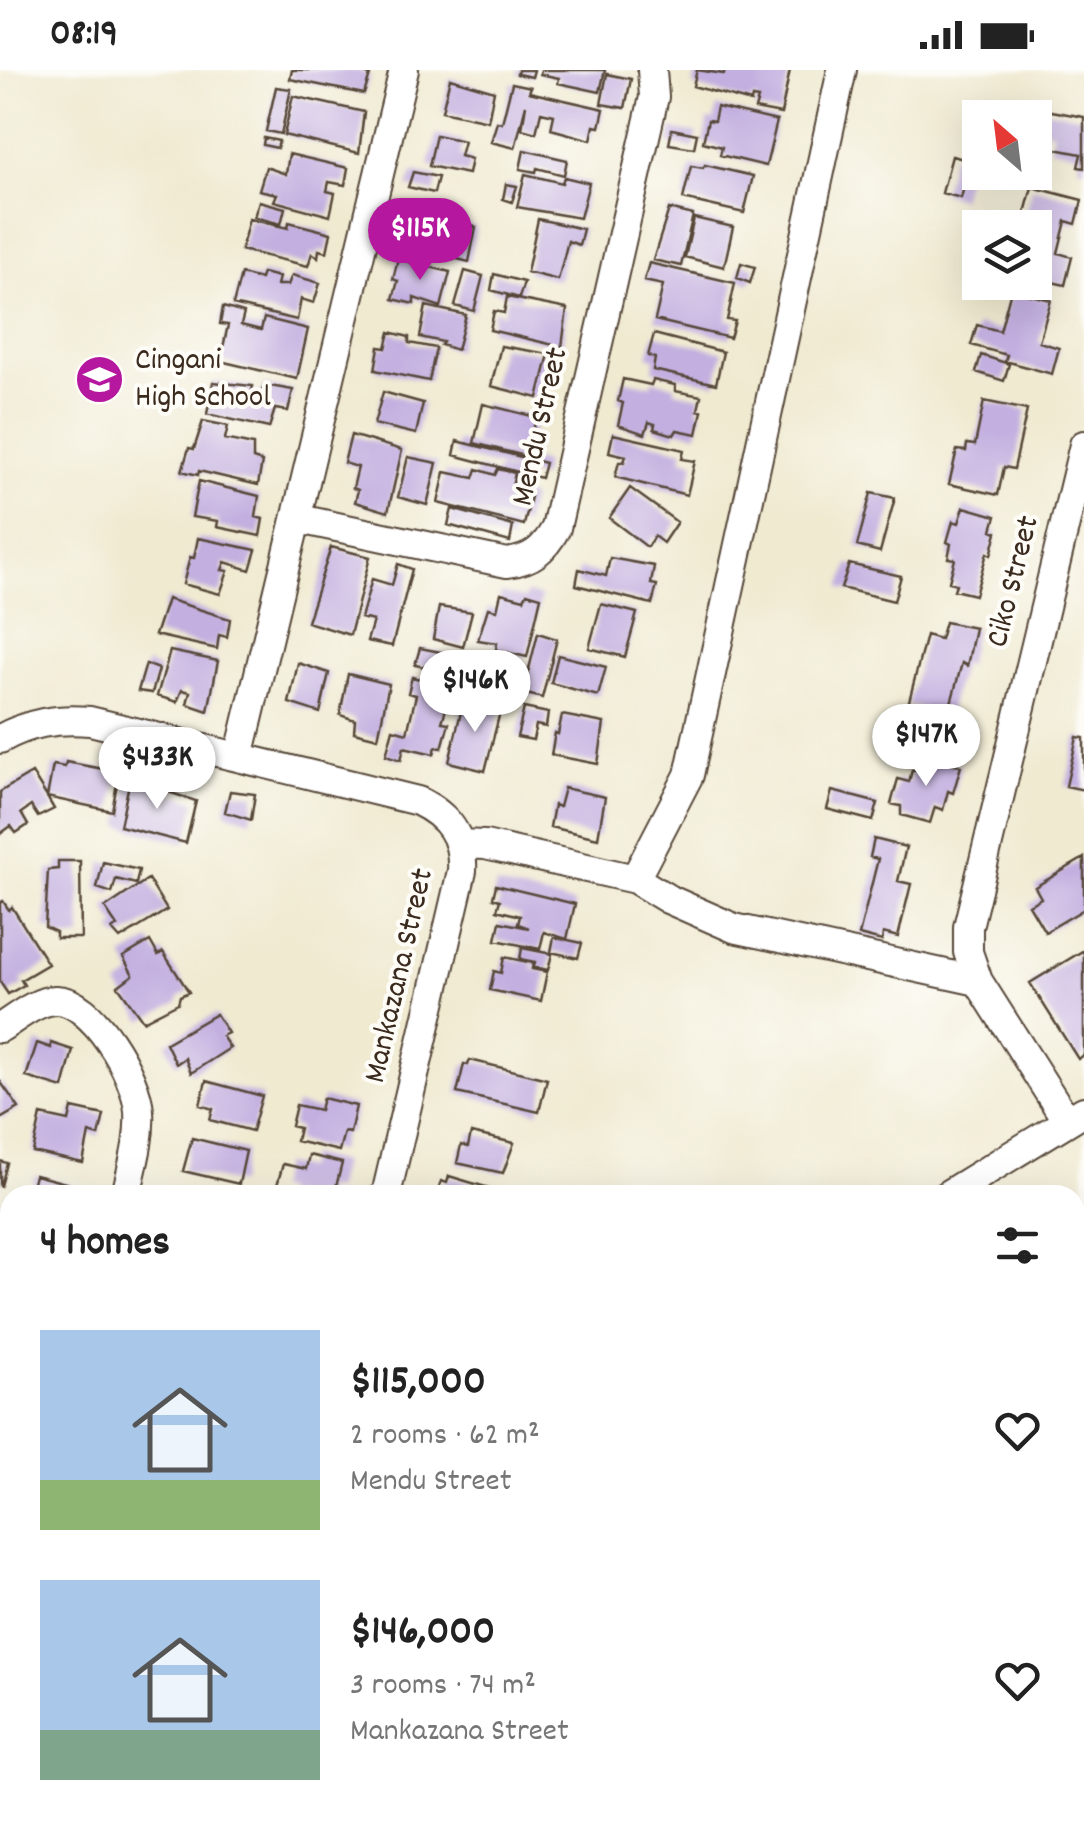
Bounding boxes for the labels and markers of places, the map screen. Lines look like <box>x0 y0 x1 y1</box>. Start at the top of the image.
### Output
pin: $115K <box>350 198 490 283</box>
place label: Cingani High School <box>135 339 271 422</box>
school or university icon: Cingani High School <box>74 354 126 406</box>
pin: $146K <box>405 650 545 735</box>
pin: $147K <box>856 704 996 789</box>
pin: $433K <box>87 727 227 812</box>

